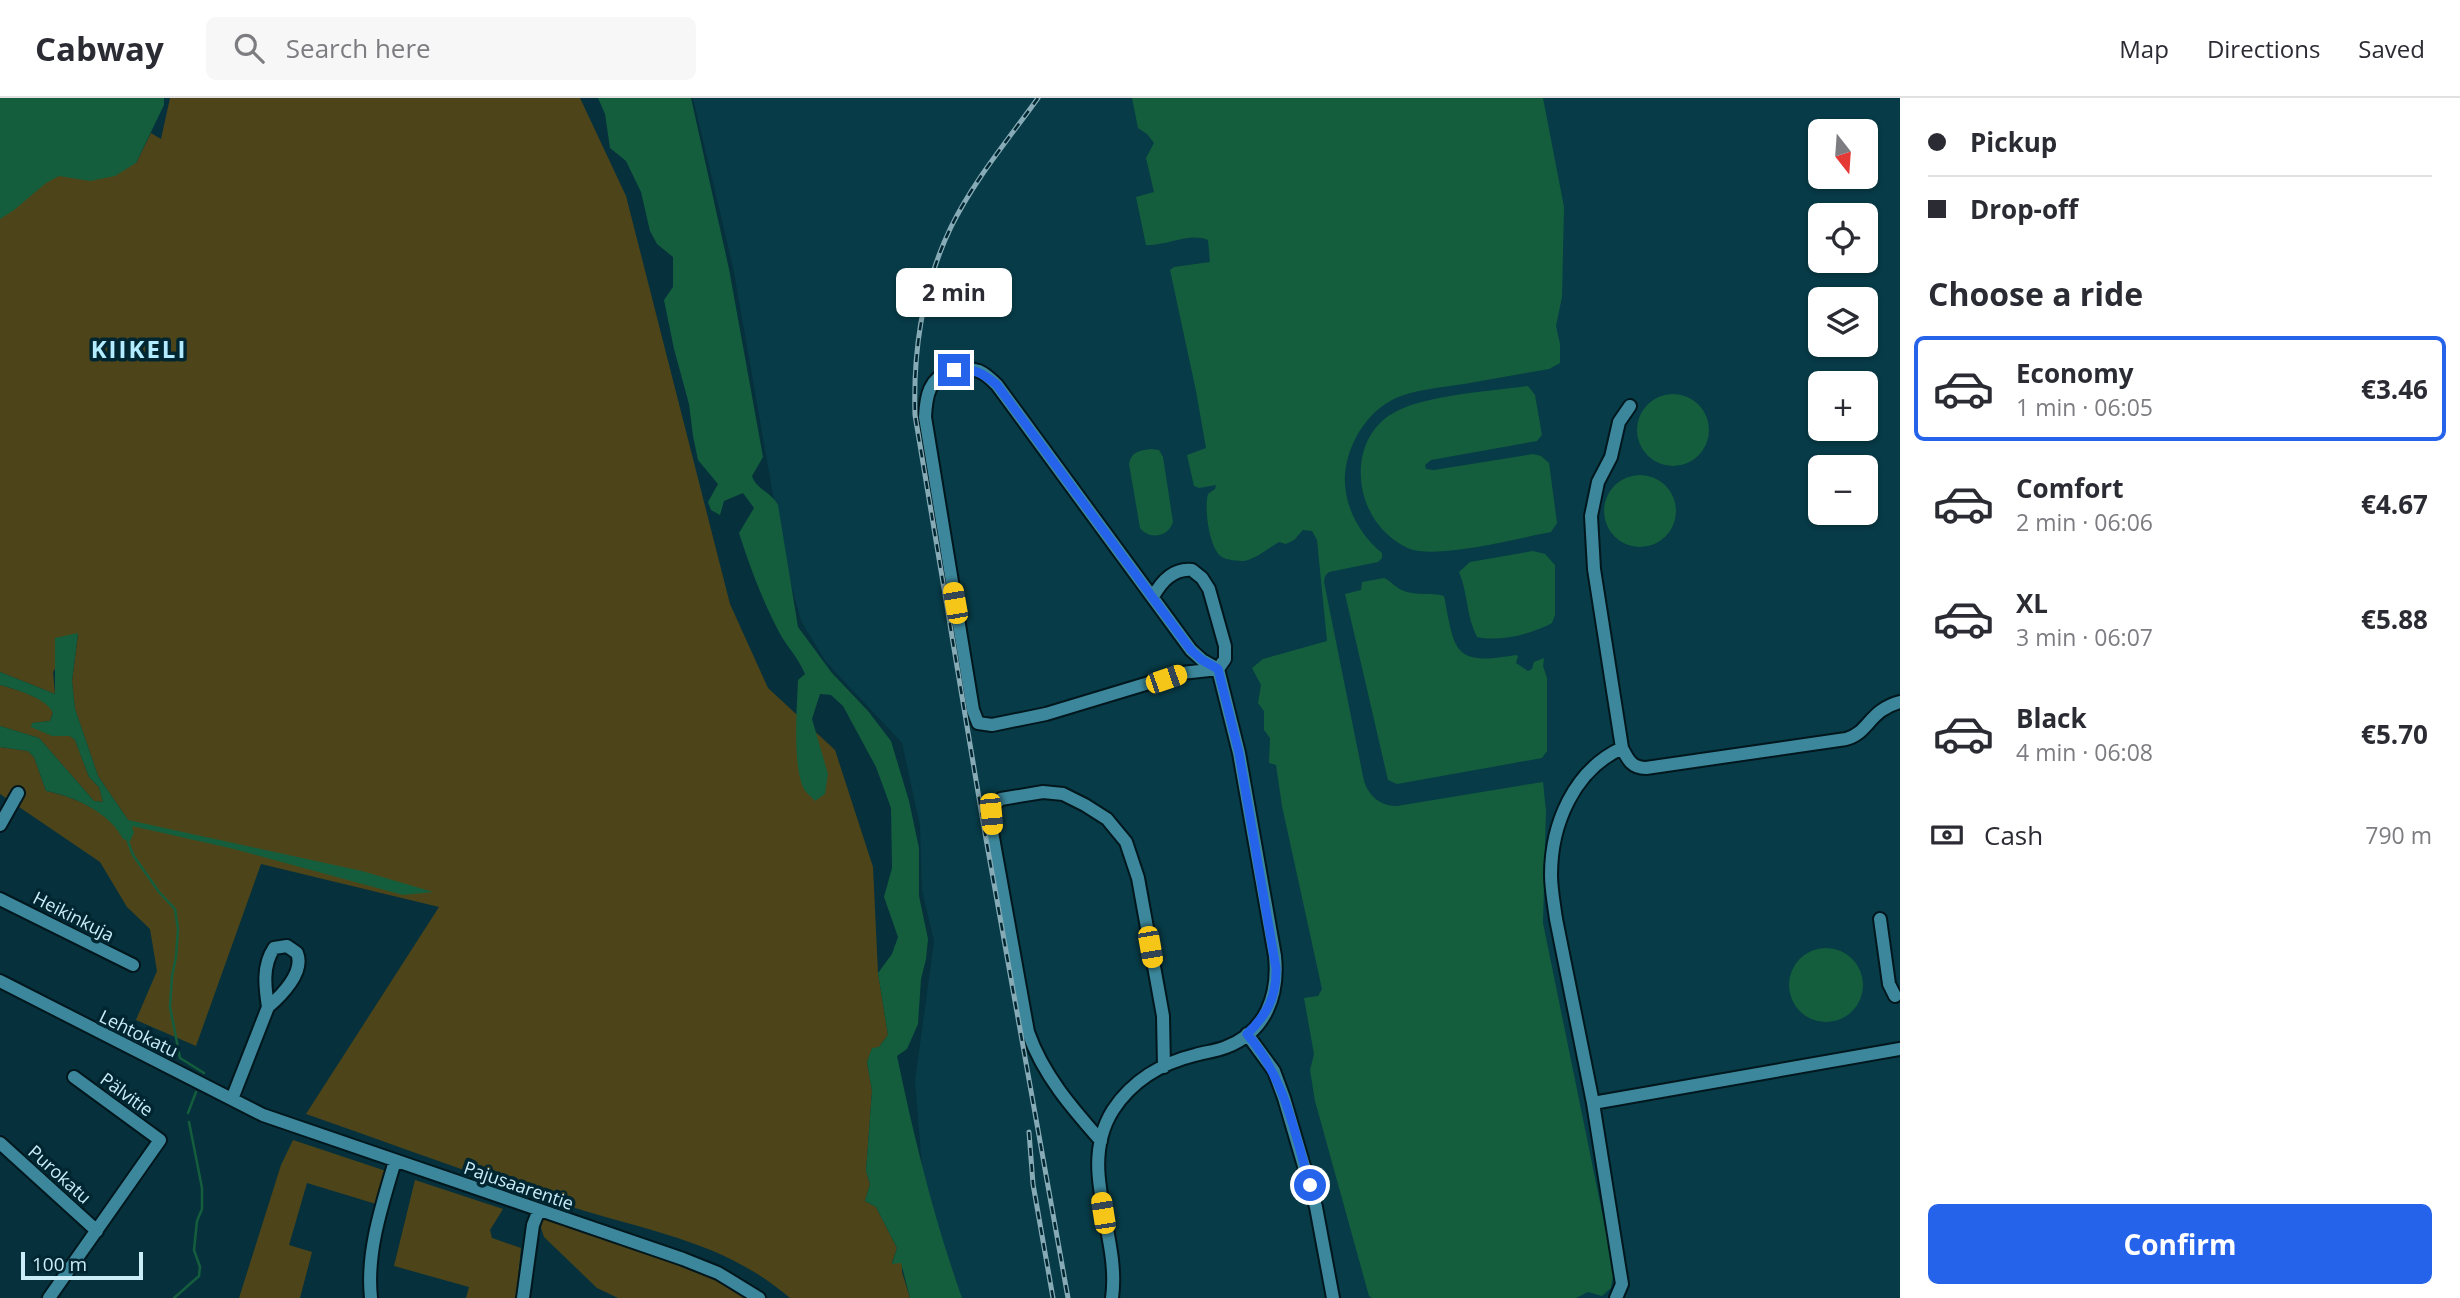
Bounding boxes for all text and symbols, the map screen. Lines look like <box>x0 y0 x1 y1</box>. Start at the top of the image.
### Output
search box <box>206 17 696 80</box>
text: Cabway <box>35 26 164 71</box>
icon: search <box>230 29 268 67</box>
text: Search here <box>286 30 431 66</box>
text: Map <box>2119 32 2169 65</box>
text: Directions <box>2207 32 2320 65</box>
text: Saved <box>2358 32 2425 65</box>
north arrow <box>1808 119 1878 189</box>
map controls <box>1808 119 1878 525</box>
text: Pickup <box>1970 124 2057 160</box>
text: Drop-off <box>1970 191 2078 227</box>
button: locate <box>1808 203 1878 273</box>
callout: 2 min <box>896 268 1012 317</box>
text: Choose a ride <box>1928 272 2143 315</box>
text: 2 min <box>922 276 986 308</box>
button: layers <box>1808 287 1878 357</box>
district label: KIIKELI <box>91 332 187 365</box>
route end <box>938 354 970 386</box>
text: Economy <box>2016 355 2134 391</box>
icon: car <box>1932 357 1995 420</box>
button: + <box>1808 371 1878 441</box>
text: €3.46 <box>2361 371 2428 407</box>
text: 1 min · 06:05 <box>2016 391 2153 423</box>
button: − <box>1808 455 1878 525</box>
text: Comfort <box>2016 470 2123 506</box>
icon: car <box>1932 472 1995 535</box>
text: €4.67 <box>2361 486 2428 522</box>
text: 2 min · 06:06 <box>2016 506 2153 538</box>
car <box>942 580 969 626</box>
text: XL <box>2016 585 2048 621</box>
icon: car <box>1932 587 1995 650</box>
text: €5.88 <box>2361 601 2428 637</box>
text: 3 min · 06:07 <box>2016 621 2153 653</box>
car <box>1143 662 1190 696</box>
text: Black <box>2016 700 2087 736</box>
icon: car <box>1932 702 1995 765</box>
text: €5.70 <box>2361 716 2428 752</box>
text: 4 min · 06:08 <box>2016 736 2153 768</box>
car <box>979 792 1004 836</box>
icon: cash <box>1928 816 1966 854</box>
text: Cash <box>1984 817 2043 853</box>
text: 790 m <box>2365 819 2432 851</box>
street label: Heikinkuja <box>29 885 119 947</box>
car <box>1137 924 1164 970</box>
street label: Lehtokatu <box>96 1004 182 1062</box>
street label: Pälvitie <box>96 1067 158 1121</box>
street label: Purokatu <box>23 1139 97 1209</box>
street label: Pajusaarentie <box>461 1155 577 1215</box>
route start <box>1294 1169 1326 1201</box>
car <box>1090 1191 1117 1235</box>
button: Confirm <box>1928 1204 2432 1284</box>
scale bar <box>21 1249 144 1281</box>
text: 100 m <box>32 1251 87 1277</box>

